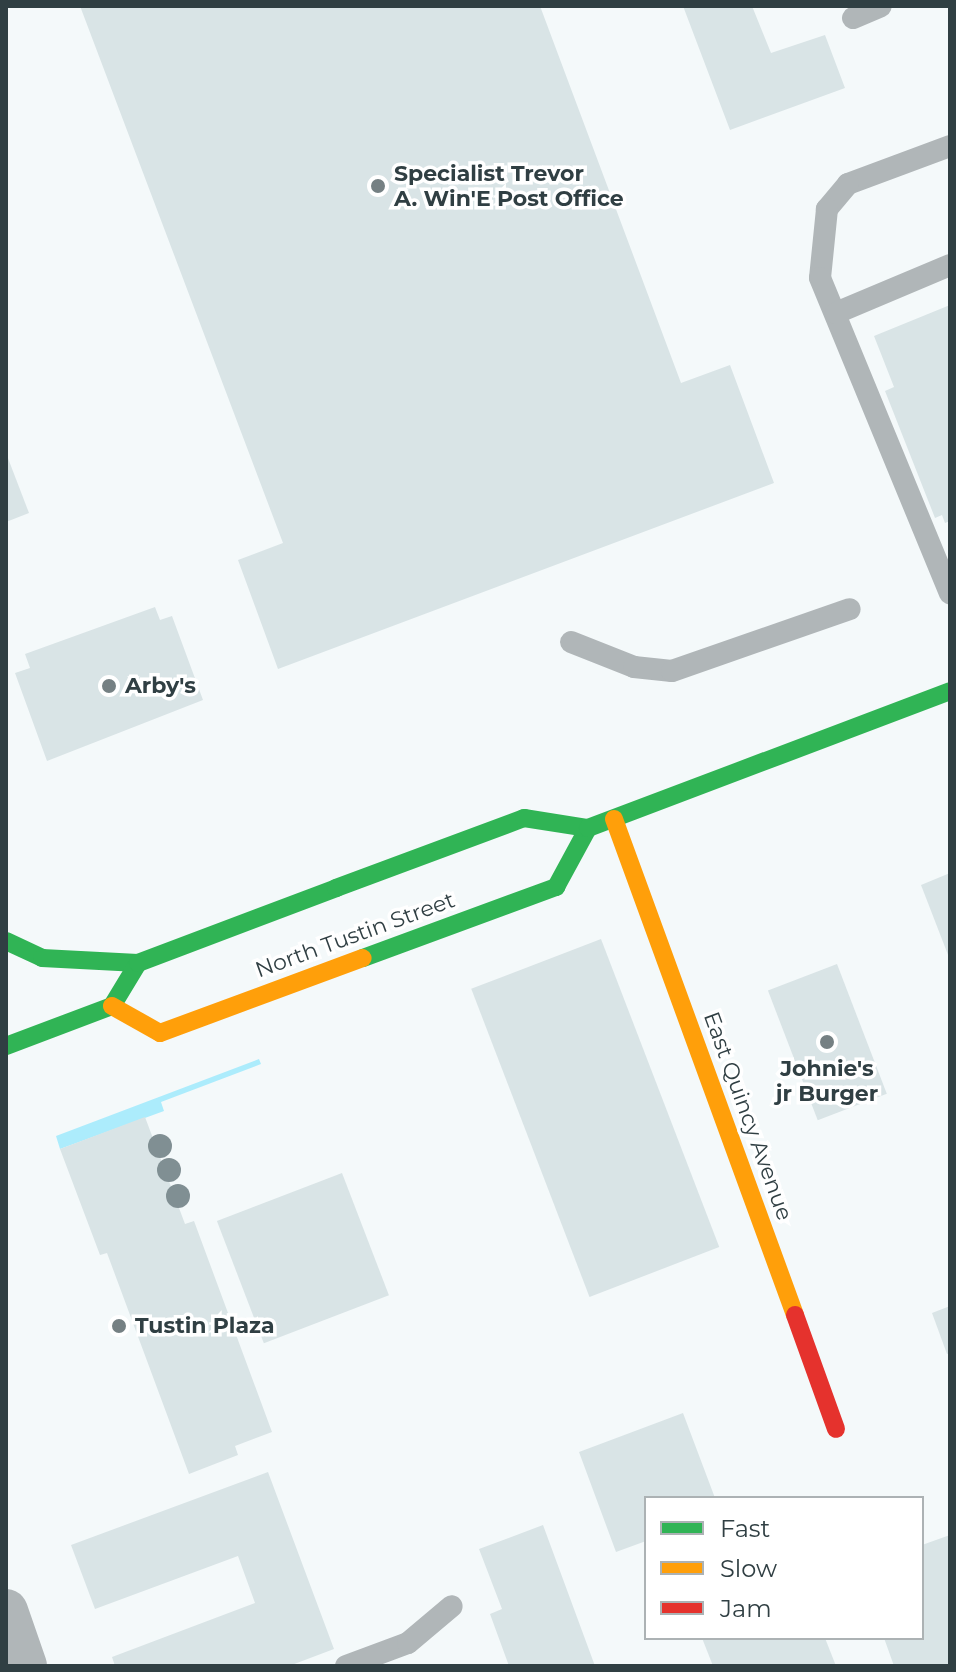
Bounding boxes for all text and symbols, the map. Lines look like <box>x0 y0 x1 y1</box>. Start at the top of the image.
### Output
place label: Specialist Trevor A. Win'E Post Office <box>394 160 624 212</box>
marker: Specialist Trevor A. Win'E Post Office <box>369 177 387 195</box>
place label: Arby's <box>125 673 196 699</box>
marker: Arby's <box>100 677 118 695</box>
street label: North Tustin Street <box>252 887 458 983</box>
street label: East Quincy Avenue <box>698 1008 798 1224</box>
marker: Johnie's jr Burger <box>818 1033 836 1051</box>
place label: Johnie's jr Burger <box>776 1055 878 1106</box>
place label: Tustin Plaza <box>135 1313 275 1339</box>
marker: Tustin Plaza <box>110 1317 128 1335</box>
legend <box>644 1496 924 1640</box>
text: Fast <box>720 1514 770 1543</box>
text: Slow <box>720 1554 777 1583</box>
text: Jam <box>720 1594 772 1623</box>

